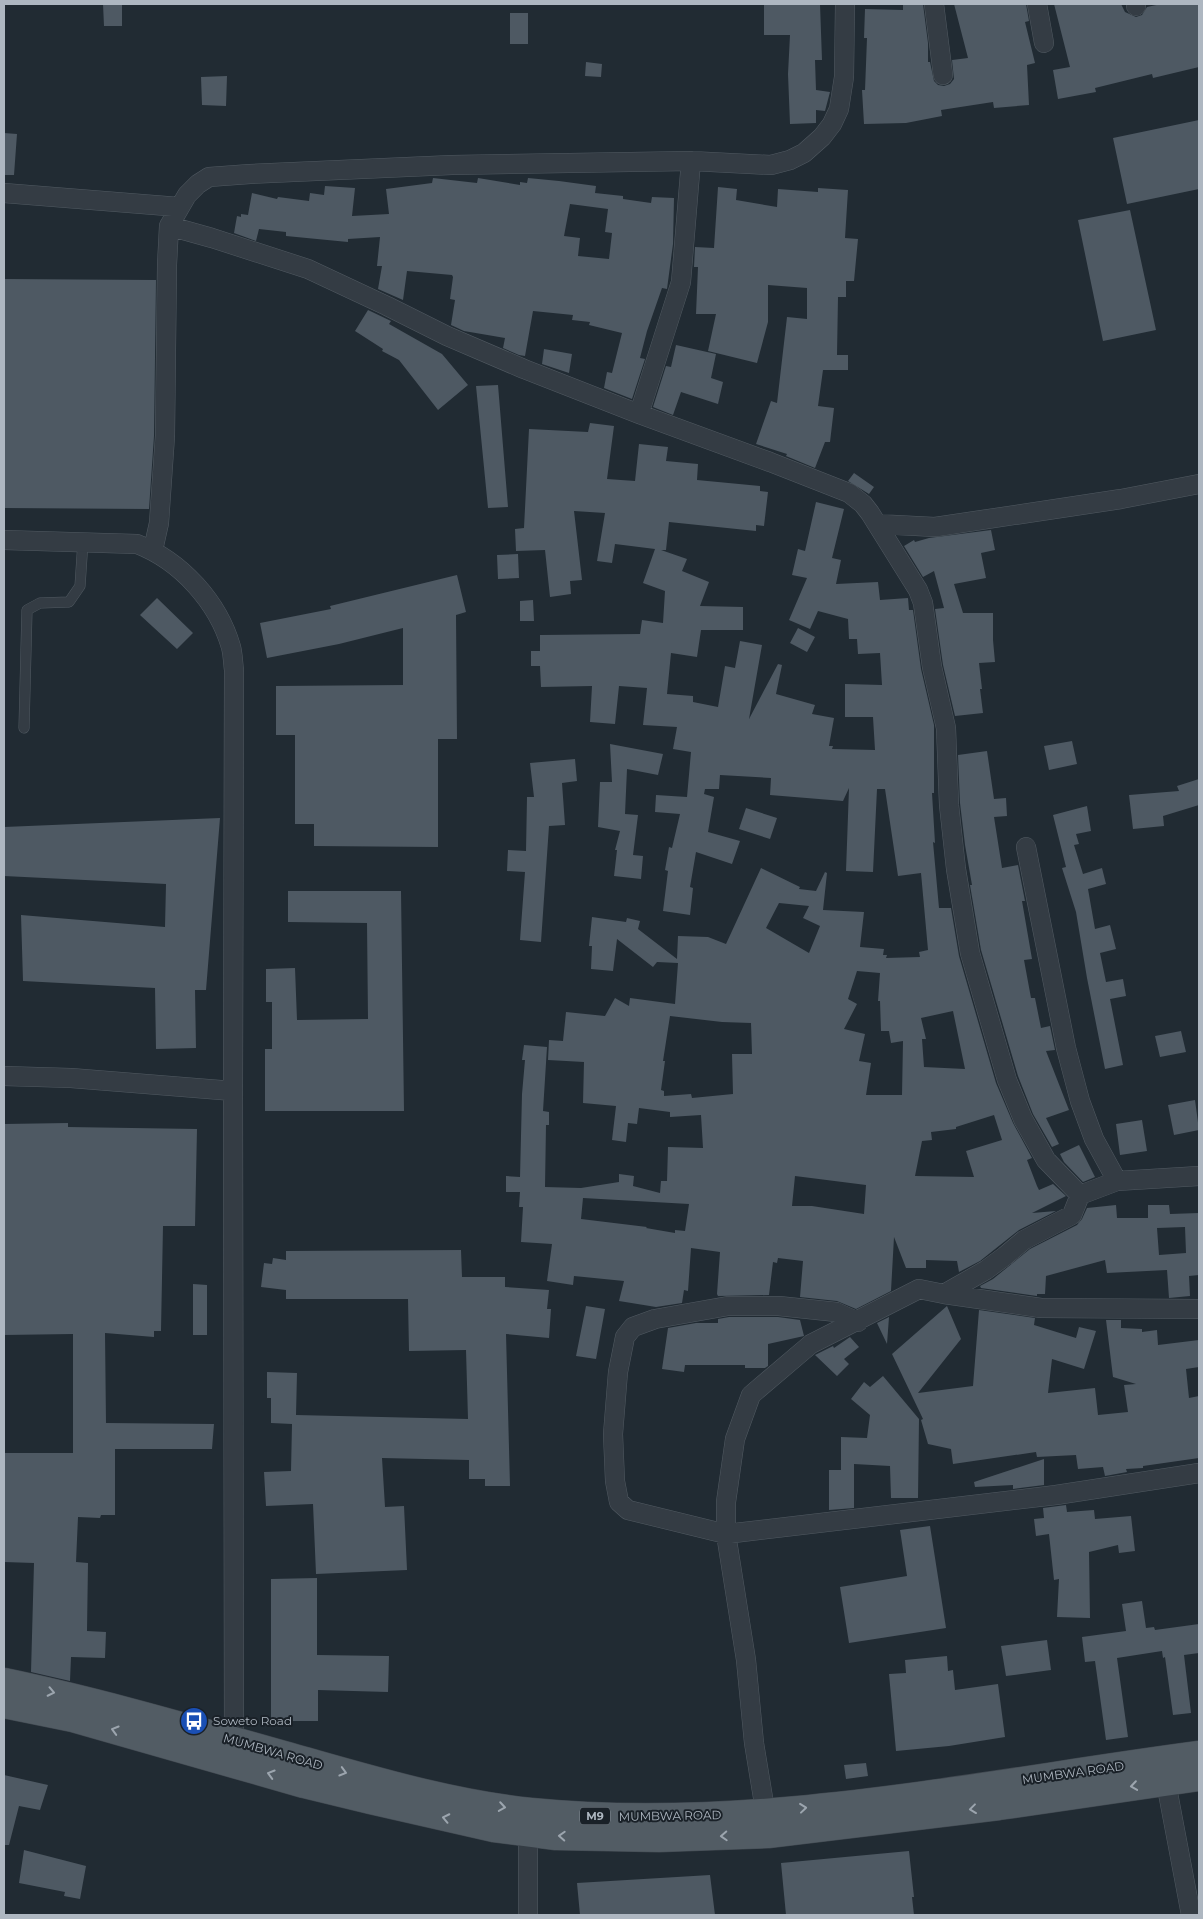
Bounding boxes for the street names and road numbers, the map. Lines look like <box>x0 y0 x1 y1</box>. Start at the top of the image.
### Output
street label: MUMBWA ROAD <box>222 1730 325 1773</box>
street label: MUMBWA ROAD <box>1021 1758 1125 1787</box>
street label: MUMBWA ROAD <box>618 1807 722 1824</box>
road number: M9 <box>580 1808 610 1824</box>

